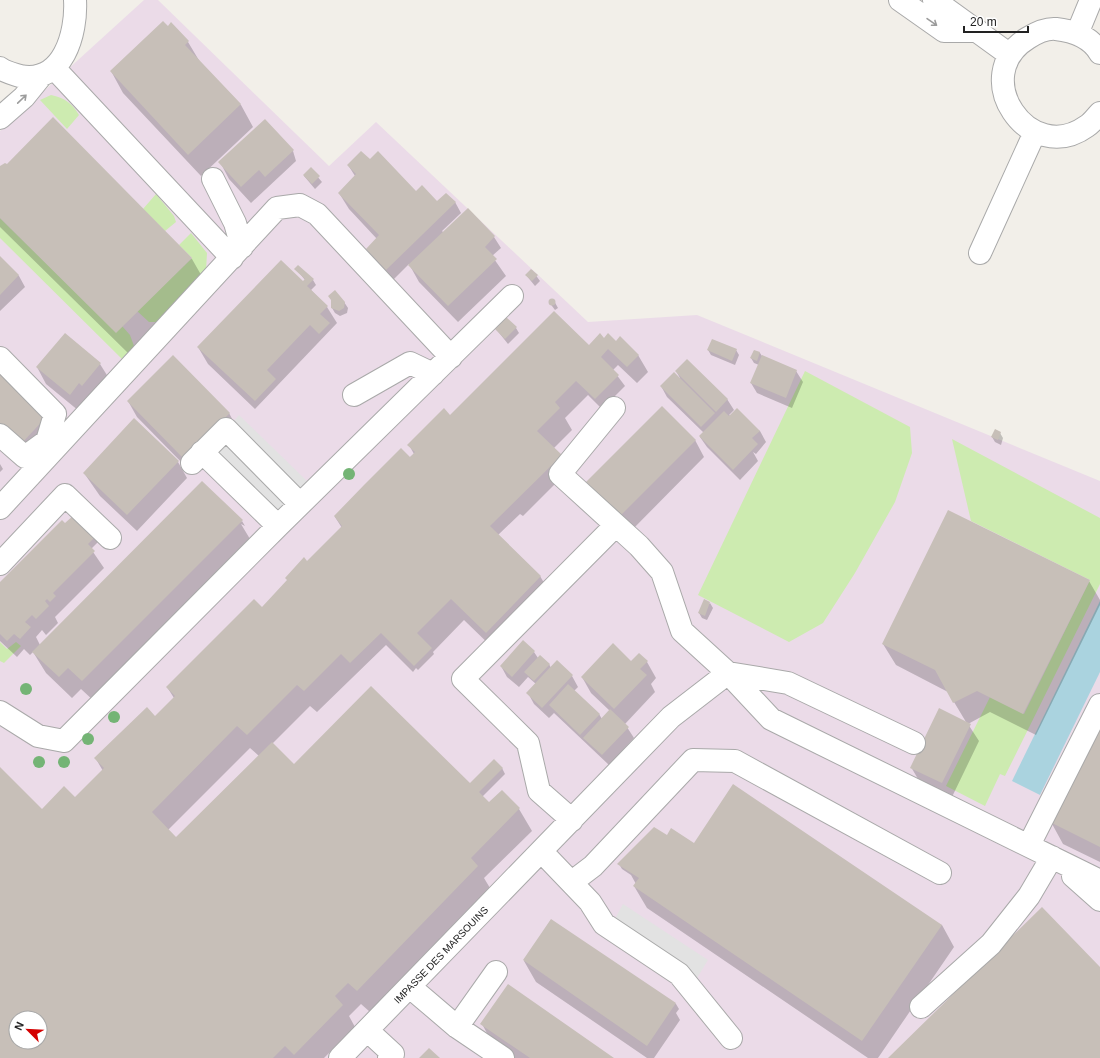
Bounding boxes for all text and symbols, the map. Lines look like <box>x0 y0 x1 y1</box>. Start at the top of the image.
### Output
scale bar <box>964 8 1028 34</box>
text: 20 m <box>970 15 997 29</box>
one-way arrow <box>926 18 937 26</box>
one-way arrow <box>17 94 27 103</box>
street label: IMPASSE DES MARSOUINS <box>392 904 490 1006</box>
north arrow <box>8 1010 48 1050</box>
text: N <box>12 1020 26 1032</box>

